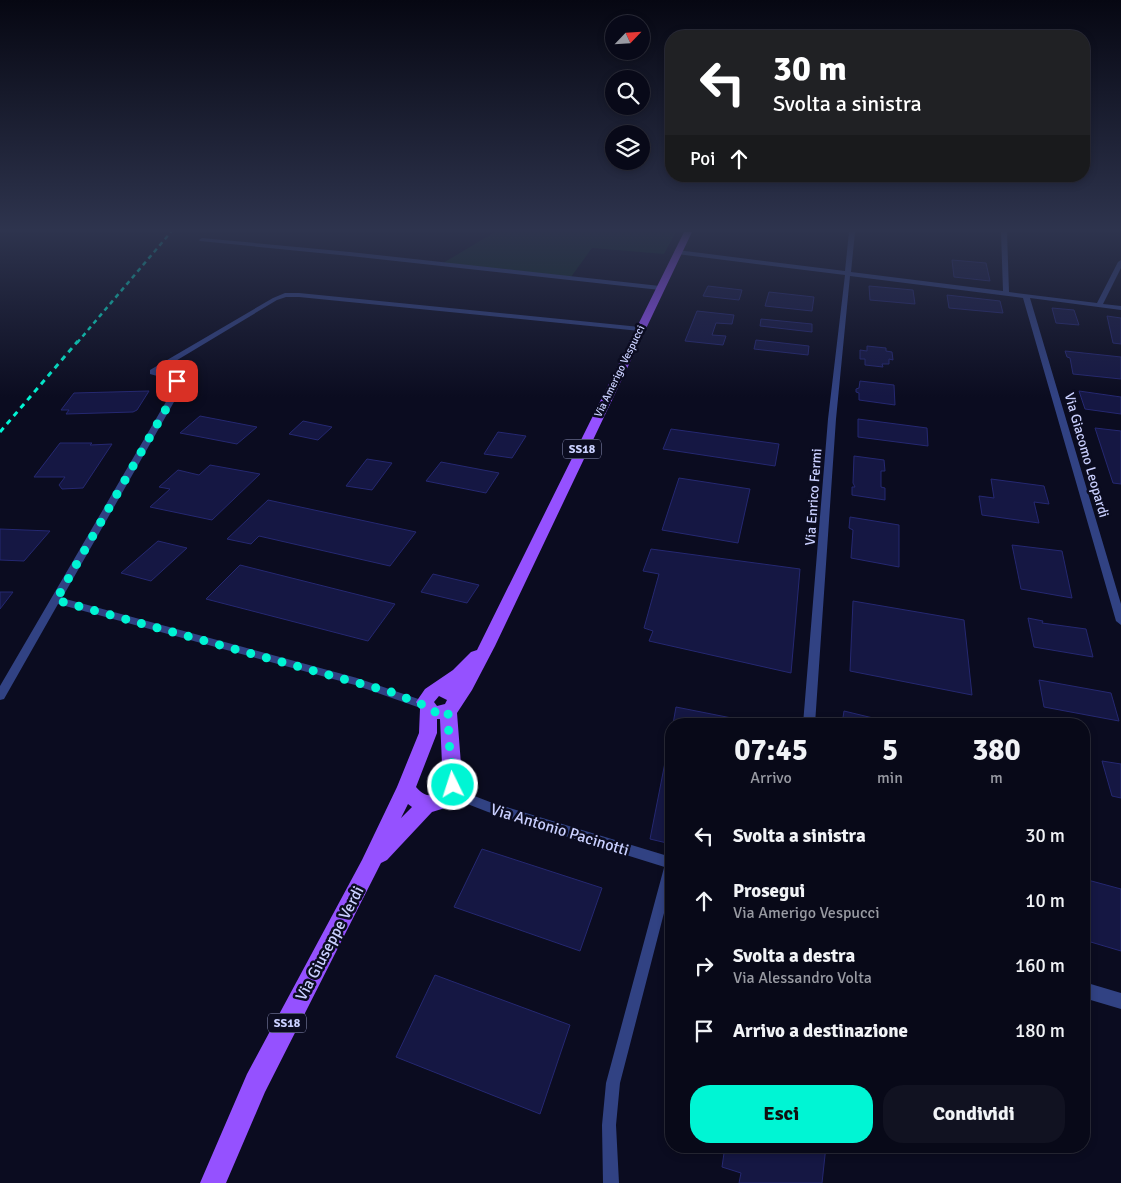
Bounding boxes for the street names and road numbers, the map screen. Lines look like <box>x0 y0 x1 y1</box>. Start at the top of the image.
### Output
street label: Via Amerigo Vespucci <box>592 323 647 419</box>
street label: Via Giacomo Leopardi <box>1061 391 1112 520</box>
road number: SS18 <box>563 439 601 458</box>
street label: Via Enrico Fermi <box>802 448 825 546</box>
street label: Via Antonio Pacinotti <box>488 799 631 861</box>
street label: Via Giuseppe Verdi <box>291 883 369 1004</box>
road number: SS18 <box>268 1014 306 1032</box>

